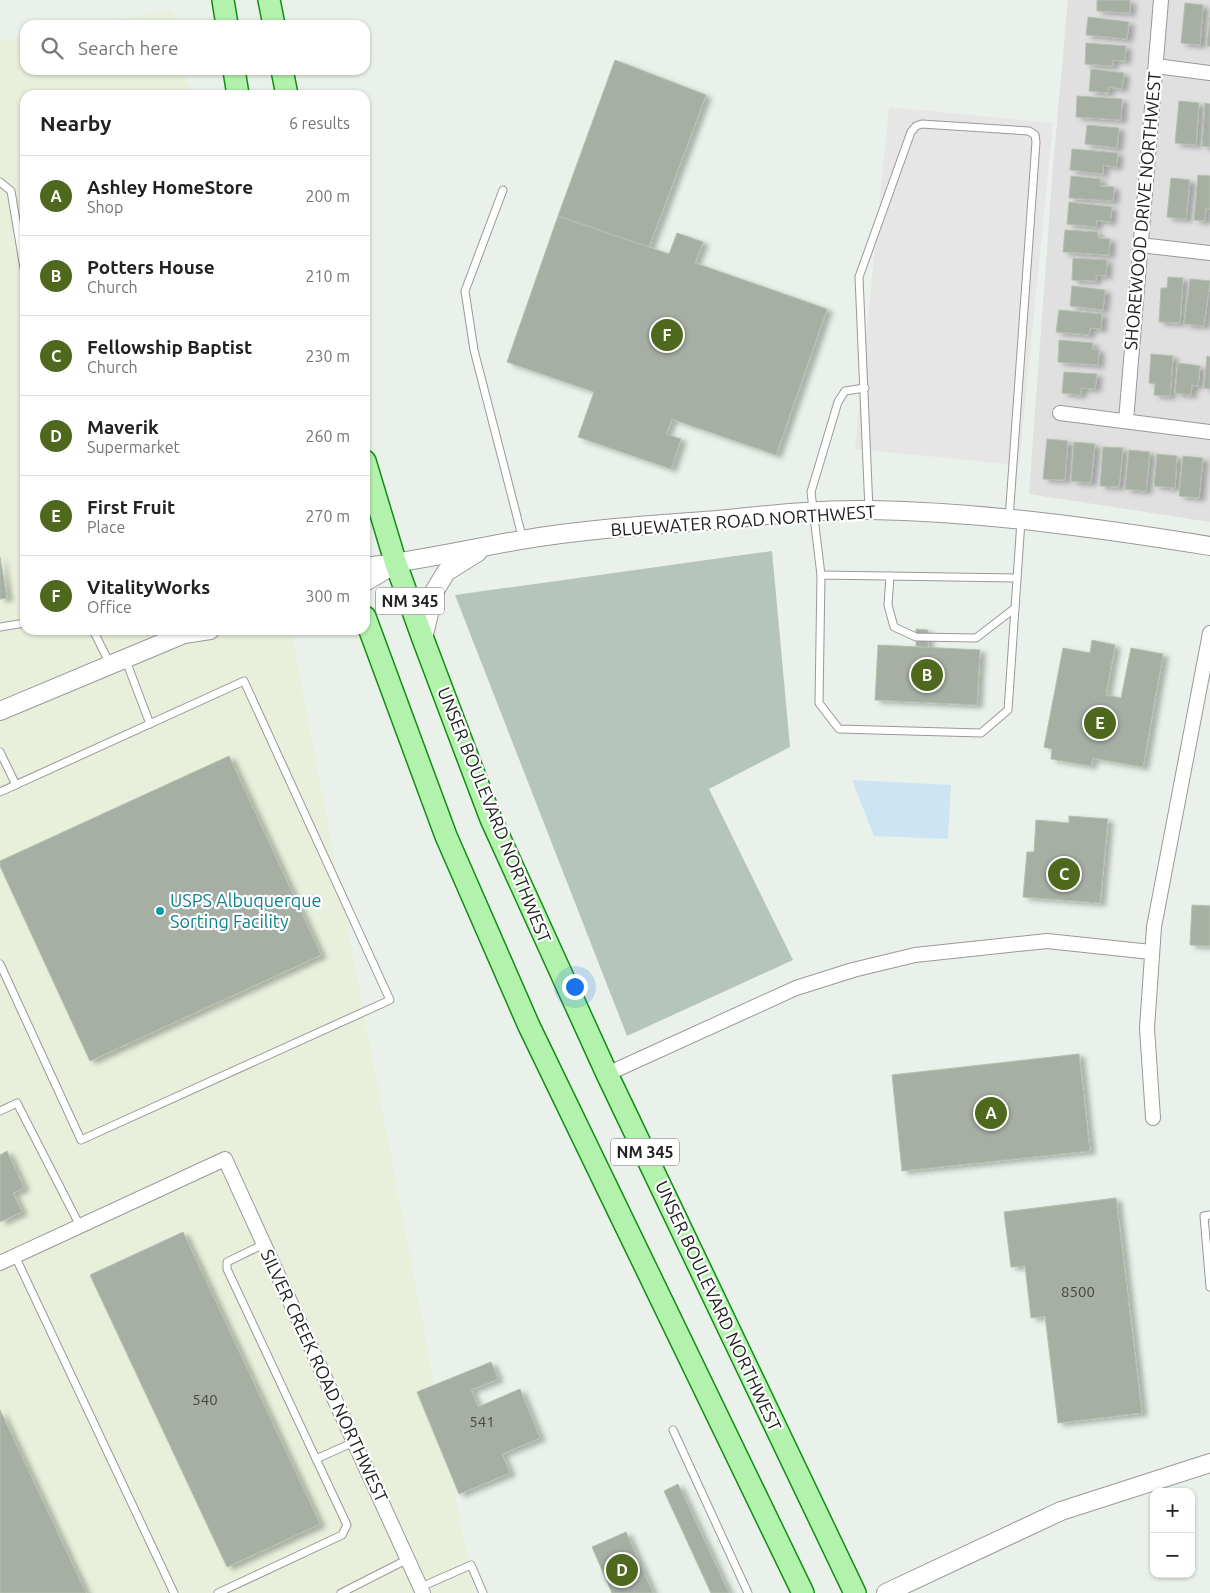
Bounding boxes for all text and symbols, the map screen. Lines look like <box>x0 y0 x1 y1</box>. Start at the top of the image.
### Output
search box <box>20 20 370 75</box>
icon: search <box>38 34 66 62</box>
text: Search here <box>78 37 178 59</box>
street label: SHOREWOOD DRIVE NORTHWEST <box>1120 71 1164 351</box>
text: Nearby <box>40 111 111 135</box>
text: 6 results <box>289 114 350 132</box>
text: Ashley HomeStore <box>87 176 253 198</box>
text: A <box>50 187 62 205</box>
text: 200 m <box>305 187 350 205</box>
text: Shop <box>87 198 123 216</box>
text: Potters House <box>87 256 215 278</box>
text: B <box>51 267 61 285</box>
text: 210 m <box>305 267 350 285</box>
text: Church <box>87 278 138 296</box>
pin: F <box>651 316 683 354</box>
text: Fellowship Baptist <box>87 336 252 358</box>
text: C <box>51 347 61 365</box>
text: 230 m <box>305 347 350 365</box>
text: Church <box>87 358 138 376</box>
text: Maverik <box>87 416 159 438</box>
text: D <box>50 427 62 445</box>
text: 260 m <box>305 427 350 445</box>
text: Supermarket <box>87 438 180 456</box>
text: First Fruit <box>87 496 175 518</box>
street label: BLUEWATER ROAD NORTHWEST <box>610 501 876 539</box>
text: E <box>51 507 61 525</box>
text: 270 m <box>305 507 350 525</box>
text: Place <box>87 518 125 536</box>
text: VitalityWorks <box>87 576 210 598</box>
text: F <box>52 587 61 605</box>
text: 300 m <box>305 587 350 605</box>
road number: NM 345 <box>376 588 444 614</box>
text: Office <box>87 598 132 616</box>
pin: B <box>911 656 943 694</box>
street label: UNSER BOULEVARD NORTHWEST <box>434 684 556 945</box>
pin: E <box>1084 704 1116 742</box>
pin: C <box>1048 855 1080 893</box>
place label: USPS Albuquerque Sorting Facility <box>170 890 322 931</box>
marker: USPS Albuquerque Sorting Facility <box>154 905 166 917</box>
your location <box>562 974 588 1000</box>
pin: A <box>975 1094 1007 1132</box>
road number: NM 345 <box>611 1138 679 1166</box>
street label: UNSER BOULEVARD NORTHWEST <box>652 1177 786 1434</box>
street label: SILVER CREEK ROAD NORTHWEST <box>257 1246 392 1505</box>
house number: 8500 <box>1061 1283 1095 1300</box>
house number: 540 <box>192 1391 218 1408</box>
house number: 541 <box>469 1413 495 1430</box>
map controls <box>1150 1488 1195 1578</box>
button: + <box>1150 1488 1195 1533</box>
button: − <box>1150 1533 1195 1578</box>
pin: D <box>606 1551 638 1589</box>

